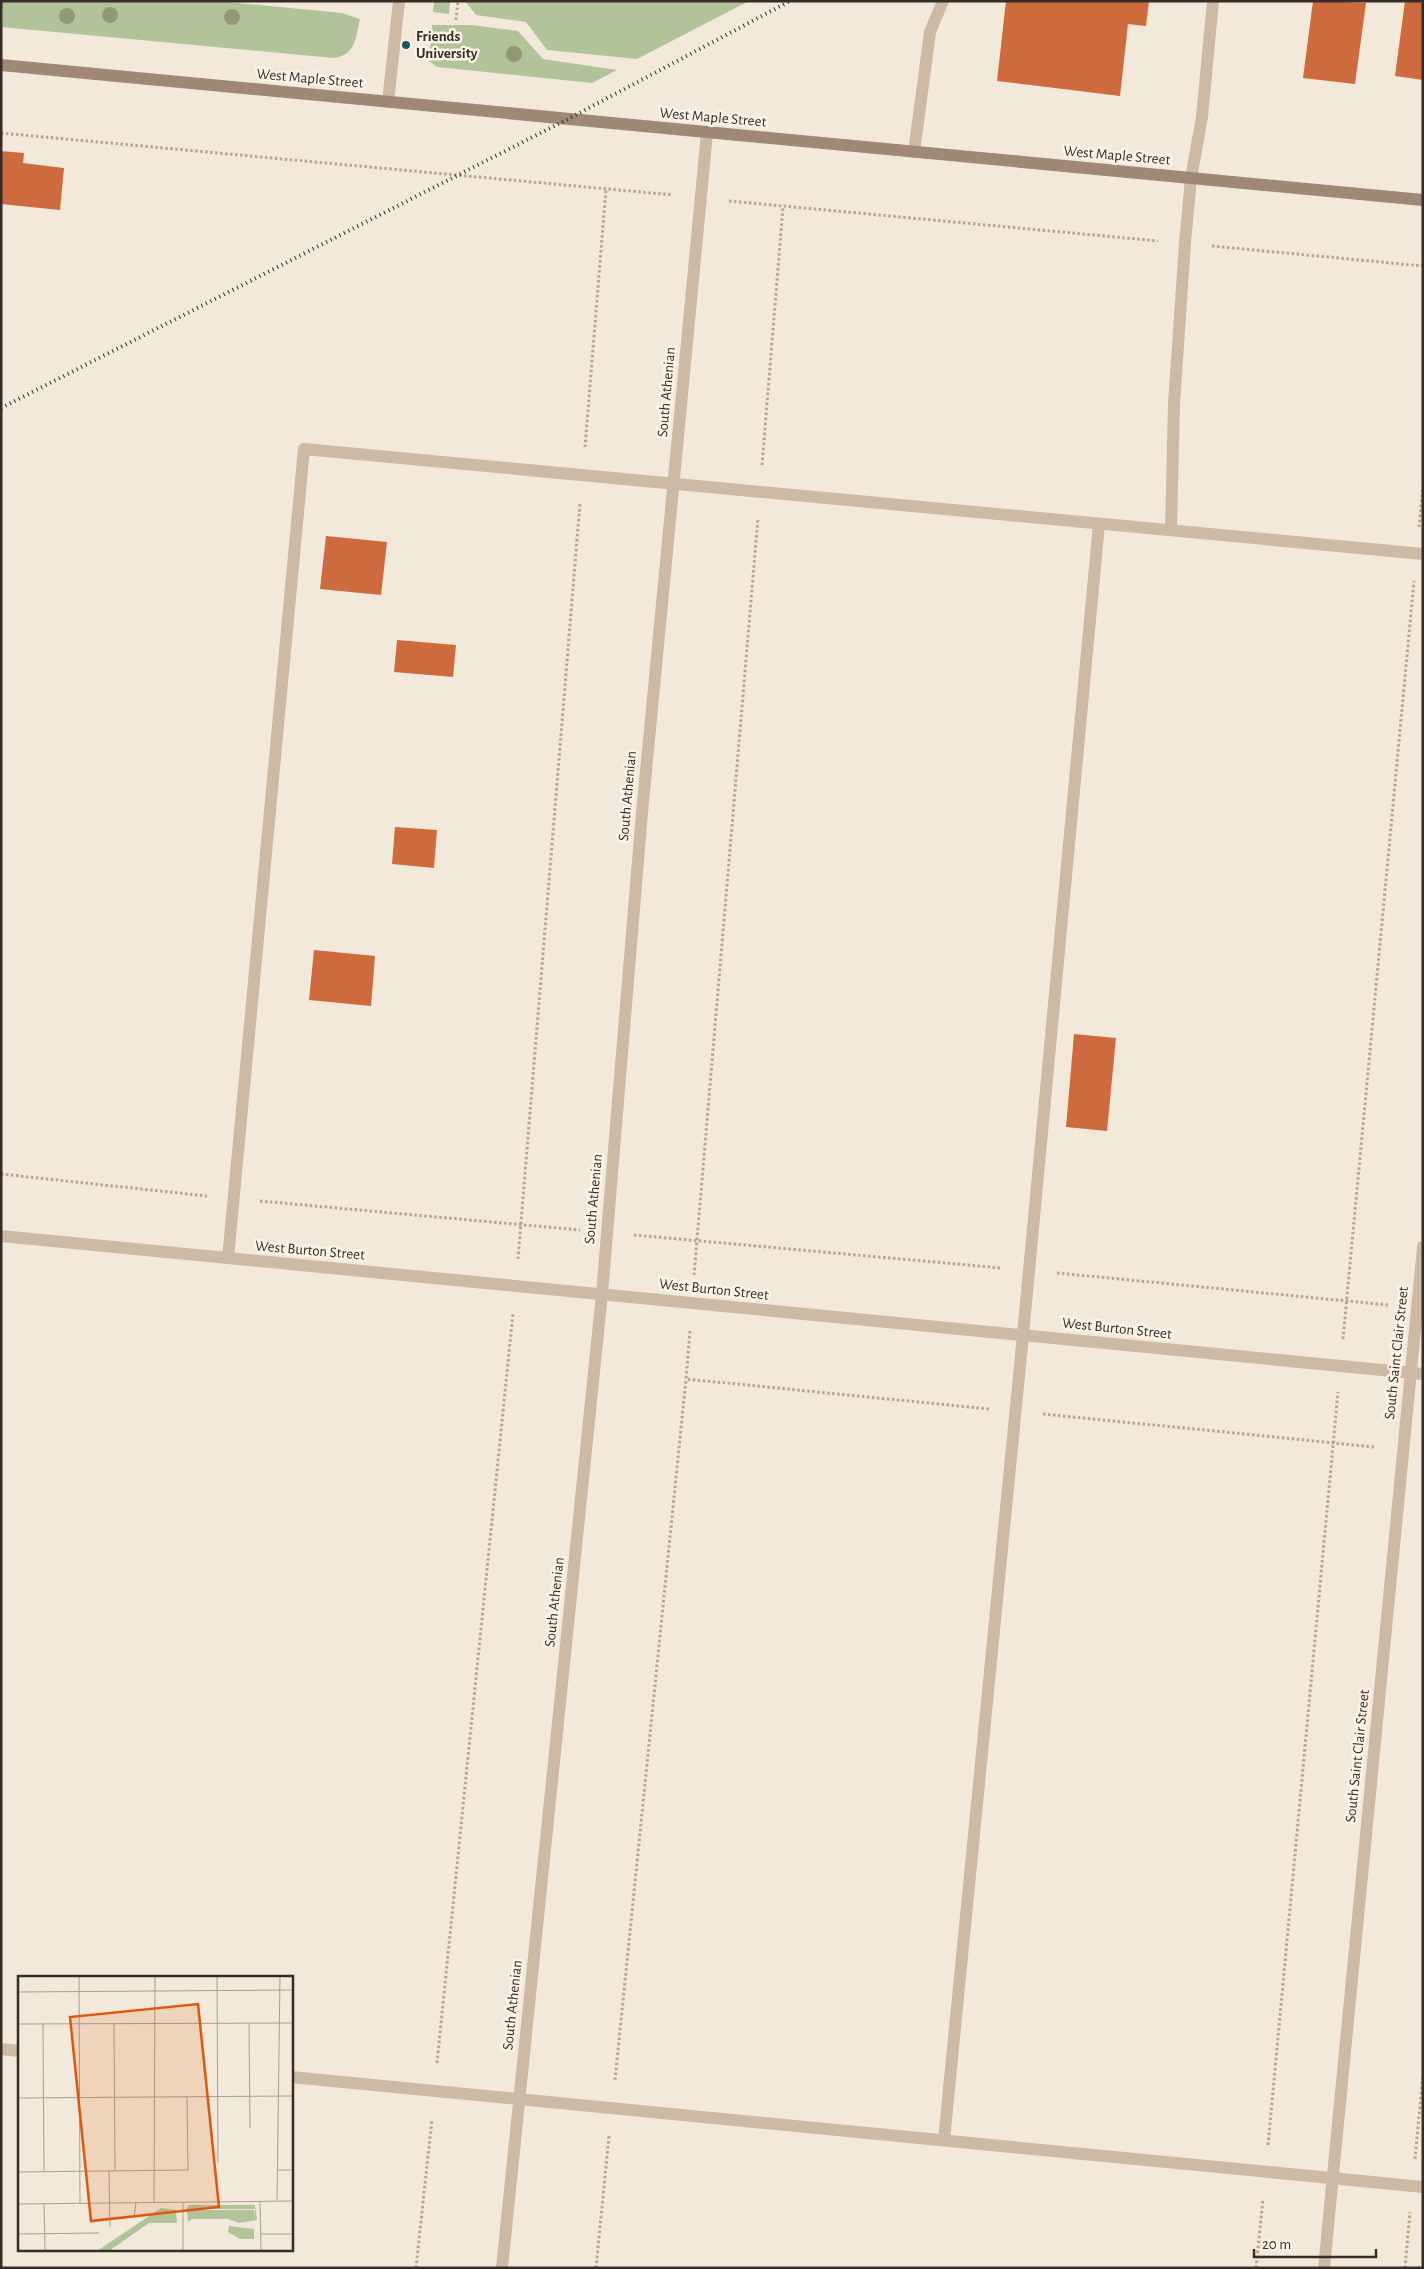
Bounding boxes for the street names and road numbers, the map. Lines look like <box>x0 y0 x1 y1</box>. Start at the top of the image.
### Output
street label: West Maple Street <box>256 66 364 91</box>
street label: West Maple Street <box>659 105 767 130</box>
street label: West Maple Street <box>1063 143 1171 168</box>
street label: South Athenian <box>655 346 678 438</box>
street label: South Athenian <box>616 750 639 842</box>
street label: South Athenian <box>582 1153 605 1245</box>
street label: West Burton Street <box>254 1238 366 1263</box>
street label: West Burton Street <box>658 1276 770 1303</box>
street label: South Saint Clair Street <box>1382 1285 1411 1420</box>
street label: West Burton Street <box>1061 1315 1173 1342</box>
street label: South Athenian <box>542 1556 567 1648</box>
street label: South Saint Clair Street <box>1343 1688 1372 1823</box>
street label: South Athenian <box>500 1959 525 2051</box>

